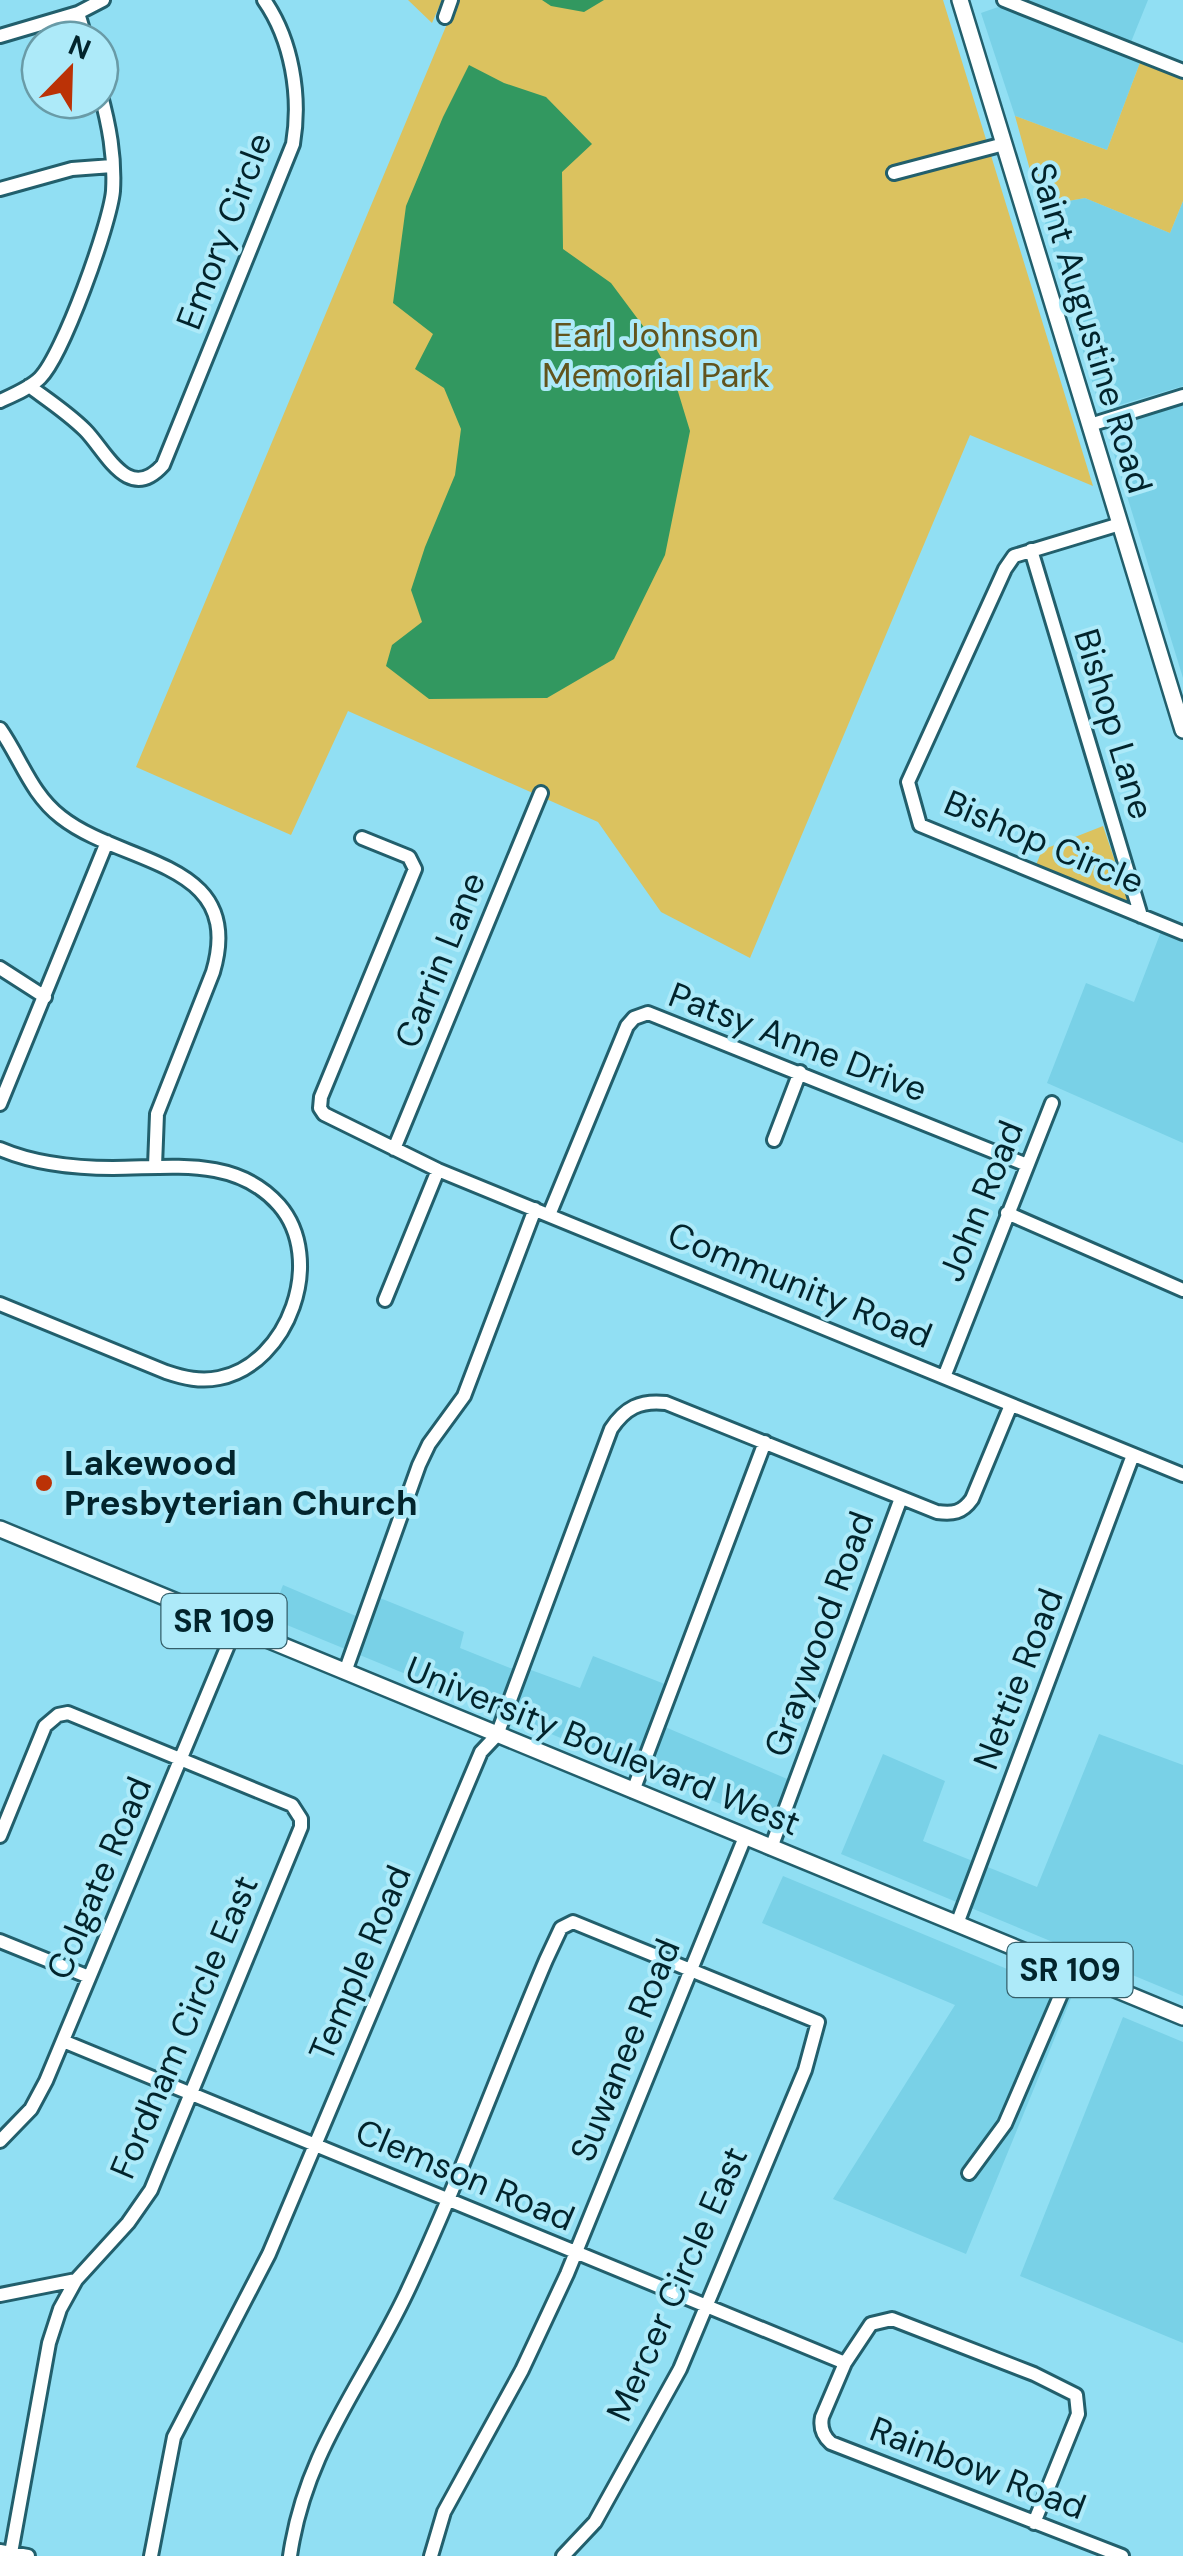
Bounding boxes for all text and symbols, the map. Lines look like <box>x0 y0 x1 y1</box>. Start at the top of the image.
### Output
north arrow <box>20 20 120 120</box>
text: N <box>63 26 96 68</box>
street label: Emory Circle <box>165 126 283 336</box>
street label: Saint Augustine Road <box>1019 157 1163 499</box>
park label: Earl Johnson Memorial Park <box>542 312 770 398</box>
street label: Bishop Lane <box>1063 623 1165 825</box>
street label: Bishop Circle <box>937 779 1151 905</box>
street label: Carrin Lane <box>384 865 496 1055</box>
street label: Patsy Anne Drive <box>662 972 934 1112</box>
street label: John Road <box>928 1114 1034 1288</box>
street label: Community Road <box>661 1211 939 1359</box>
place label: Lakewood Presbyterian Church <box>64 1440 418 1526</box>
marker: Lakewood Presbyterian Church <box>33 1472 55 1494</box>
street label: Graywood Road <box>753 1505 885 1763</box>
street label: Nettie Road <box>962 1582 1074 1776</box>
road number: SR 109 <box>162 1594 286 1648</box>
street label: University Boulevard West <box>399 1646 807 1846</box>
street label: Colgate Road <box>36 1770 162 1986</box>
street label: Temple Road <box>298 1858 422 2068</box>
street label: Fordham Circle East <box>99 1869 269 2185</box>
street label: Suwanee Road <box>559 1932 691 2168</box>
road number: SR 109 <box>1008 1943 1132 1997</box>
street label: Clemson Road <box>349 2108 581 2242</box>
street label: Mercer Circle East <box>596 2139 758 2429</box>
street label: Rainbow Road <box>864 2406 1092 2530</box>

